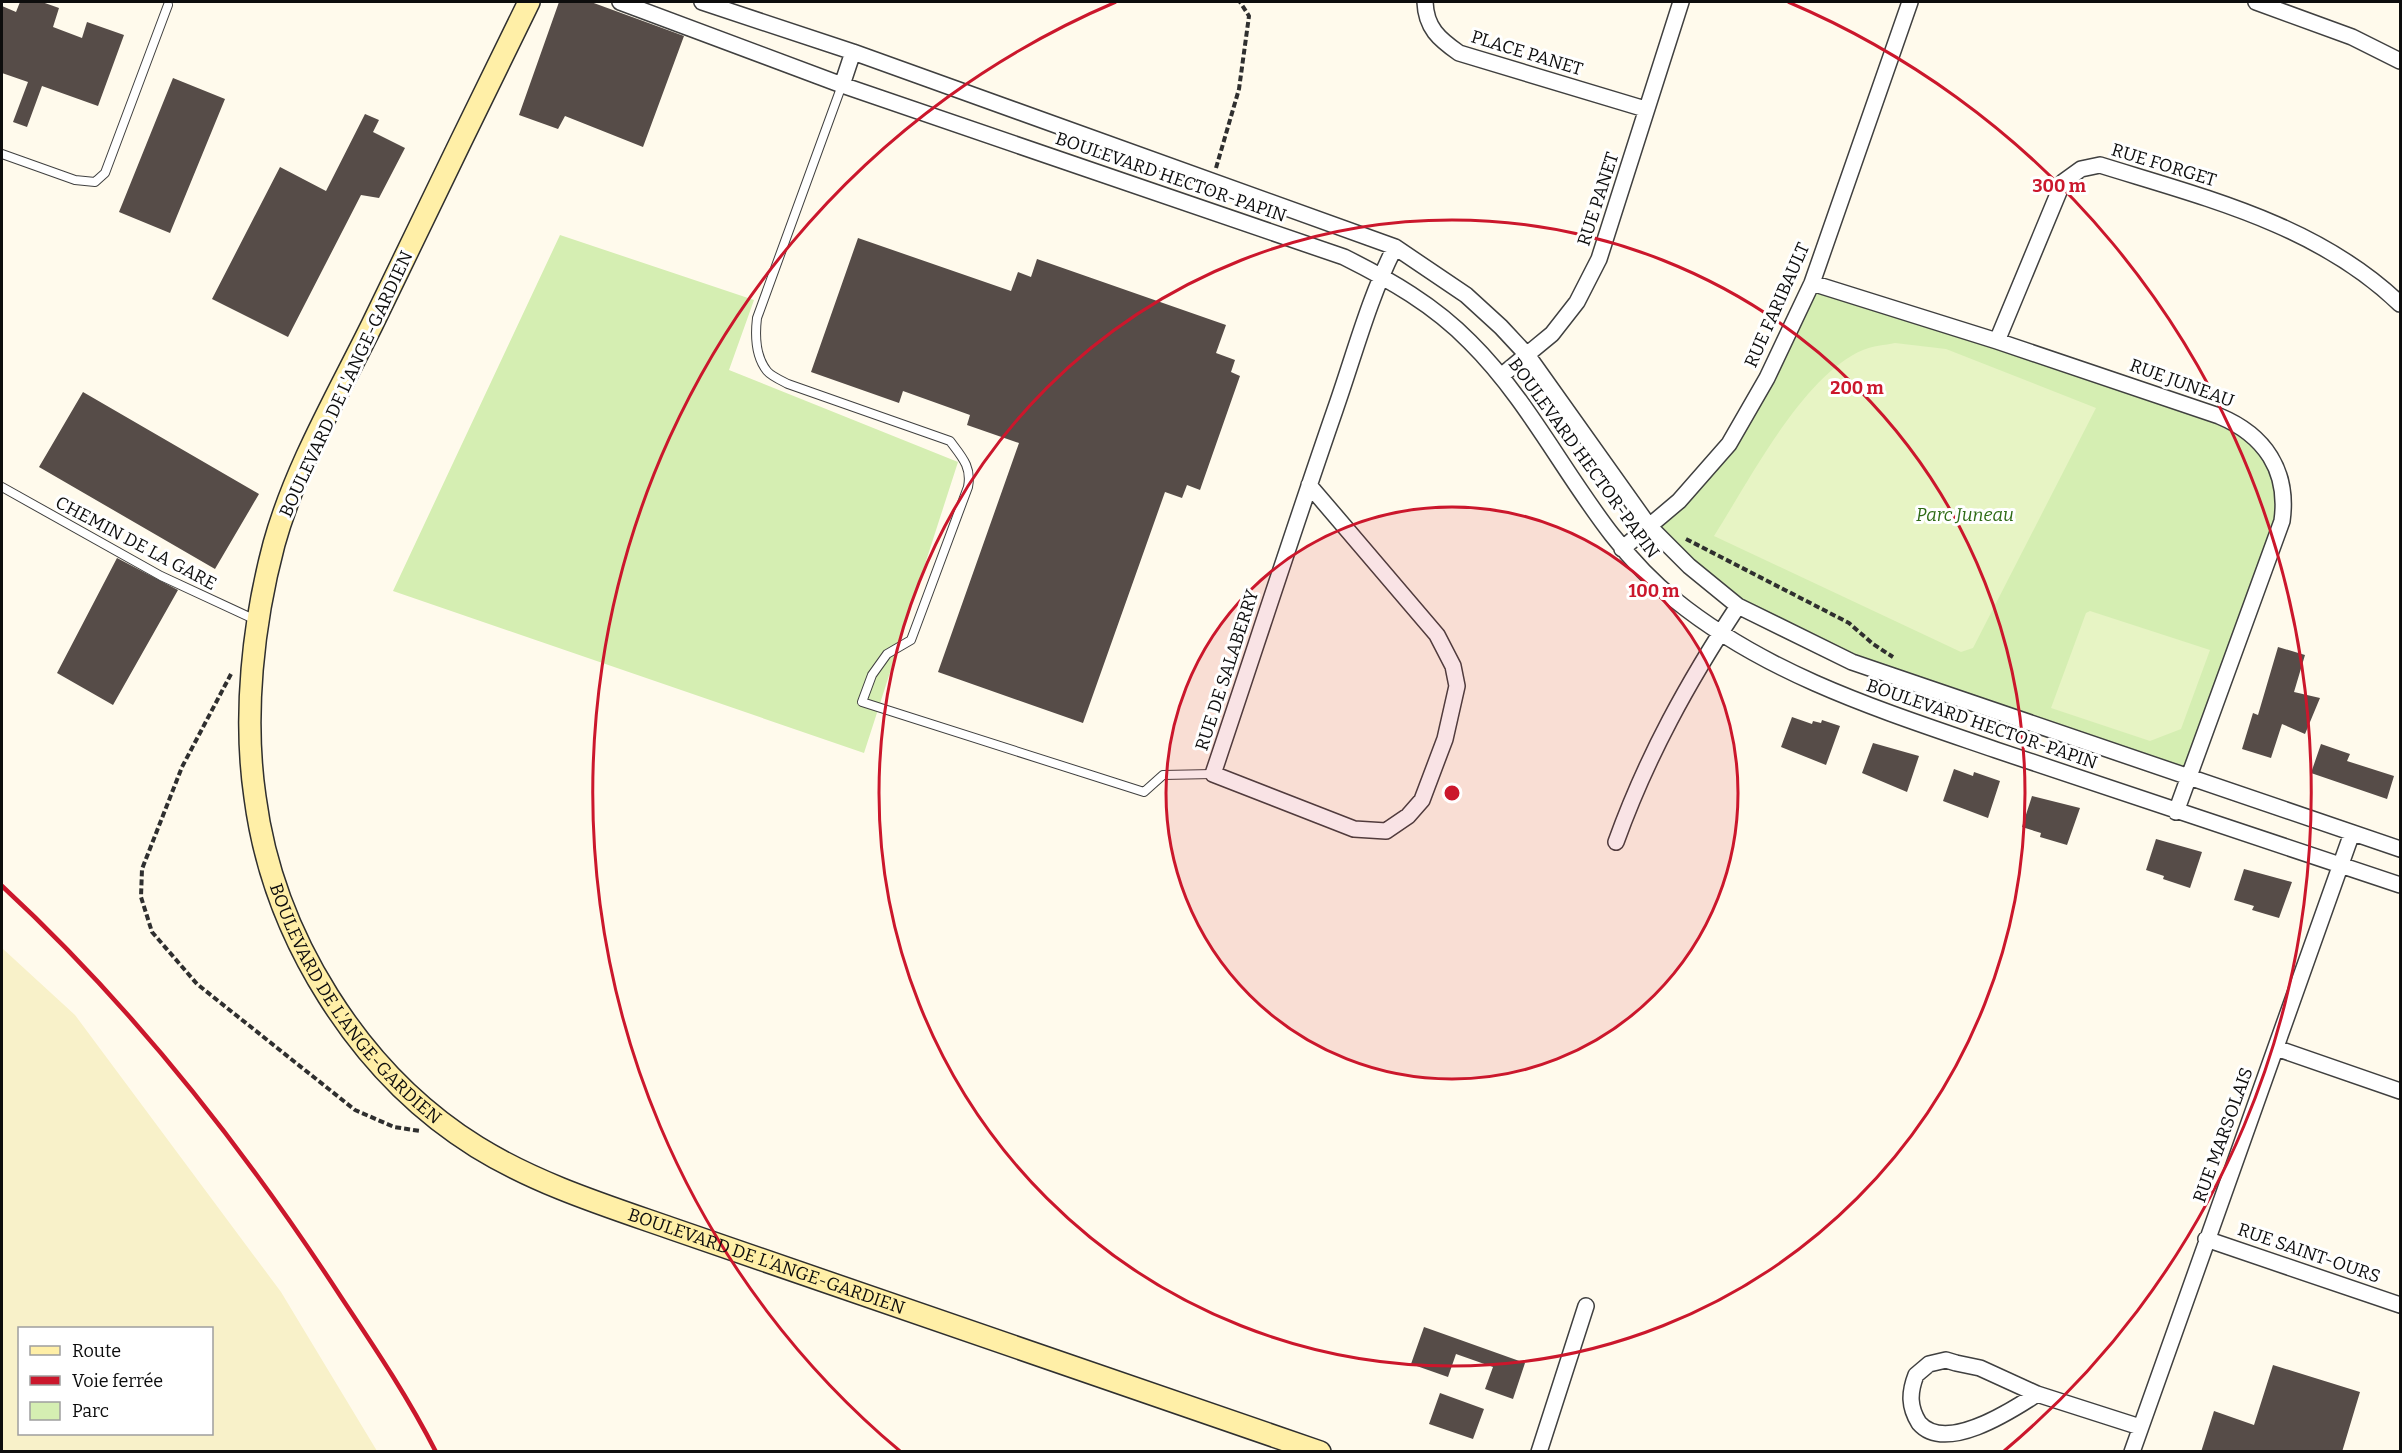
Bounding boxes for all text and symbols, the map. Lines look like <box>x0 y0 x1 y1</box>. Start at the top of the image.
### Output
street label: PLACE PANET <box>1468 26 1586 81</box>
street label: BOULEVARD HECTOR-PAPIN <box>1053 127 1289 227</box>
street label: RUE FORGET <box>2109 139 2220 192</box>
street label: RUE PANET <box>1573 149 1624 248</box>
text: 300 m <box>2032 175 2086 197</box>
street label: RUE FARIBAULT <box>1740 239 1815 371</box>
street label: BOULEVARD DE L'ANGE-GARDIEN <box>275 247 417 521</box>
street label: BOULEVARD HECTOR-PAPIN <box>1504 353 1664 563</box>
street label: RUE JUNEAU <box>2127 354 2237 412</box>
text: 200 m <box>1830 377 1884 399</box>
street label: CHEMIN DE LA GARE <box>52 491 220 595</box>
park label: Parc Juneau <box>1916 504 2014 526</box>
text: 100 m <box>1628 580 1680 602</box>
street label: RUE DE SALABERRY <box>1191 586 1264 753</box>
street label: BOULEVARD HECTOR-PAPIN <box>1864 674 2100 774</box>
centre of rings <box>1442 783 1462 803</box>
street label: BOULEVARD DE L'ANGE-GARDIEN <box>265 881 446 1129</box>
street label: RUE MARSOLAIS <box>2188 1064 2258 1206</box>
street label: BOULEVARD DE L'ANGE-GARDIEN <box>625 1203 908 1319</box>
street label: RUE SAINT-OURS <box>2235 1218 2383 1288</box>
legend <box>18 1327 213 1435</box>
text: Route <box>72 1340 121 1362</box>
text: Voie ferrée <box>72 1370 163 1392</box>
text: Parc <box>72 1400 109 1422</box>

